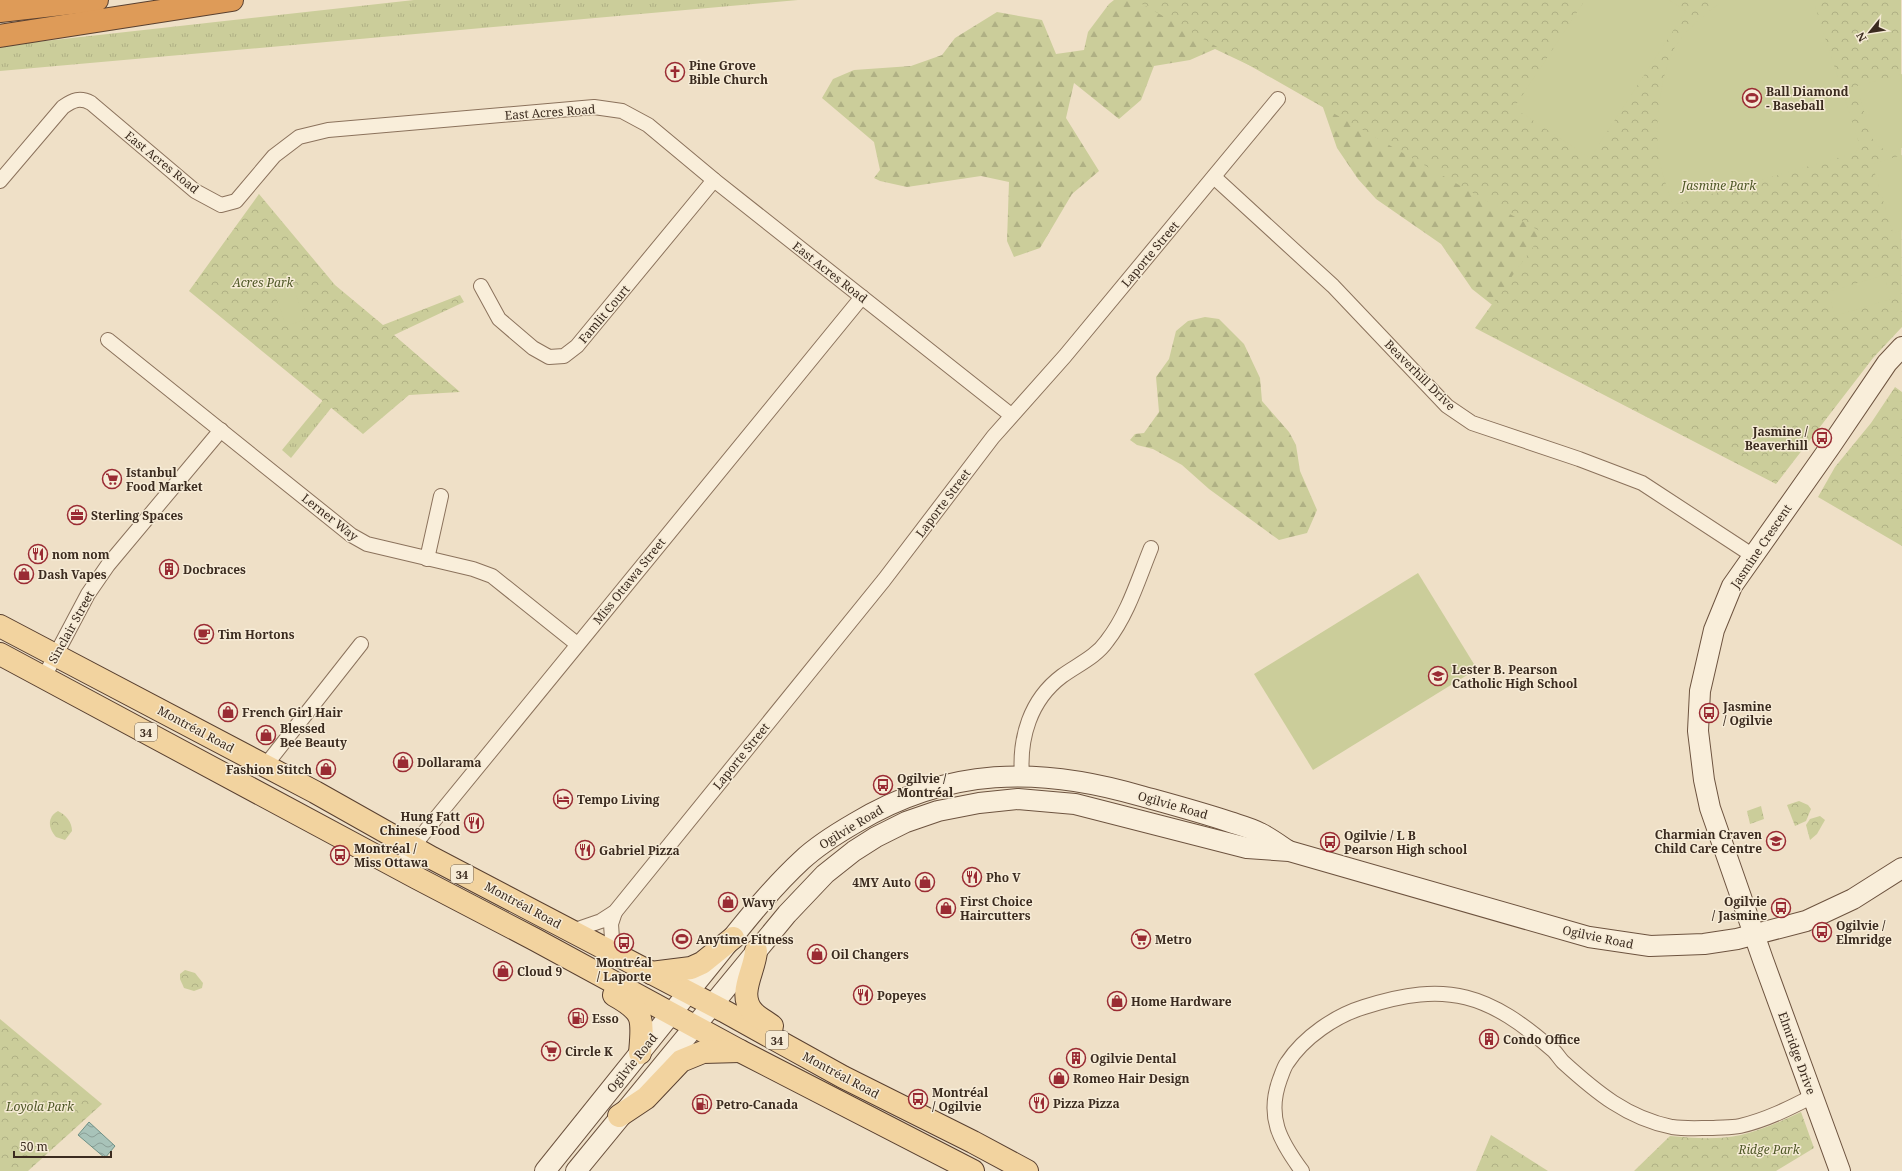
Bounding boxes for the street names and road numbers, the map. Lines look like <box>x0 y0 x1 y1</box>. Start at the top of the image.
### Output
street label: East Acres Road <box>504 100 596 124</box>
street label: East Acres Road <box>121 127 203 198</box>
street label: Laporte Street <box>1117 217 1183 291</box>
street label: East Acres Road <box>789 237 871 307</box>
street label: Famlit Court <box>575 281 633 347</box>
street label: Beaverhill Drive <box>1381 336 1459 414</box>
street label: Laporte Street <box>912 465 974 541</box>
street label: Lerner Way <box>298 490 362 545</box>
street label: Jasmine Crescent <box>1726 501 1795 592</box>
street label: Miss Ottawa Street <box>589 534 669 628</box>
street label: Sinclair Street <box>44 588 98 666</box>
street label: Montréal Road <box>155 702 238 757</box>
street label: Laporte Street <box>709 719 773 793</box>
road number: 34 <box>135 723 157 741</box>
street label: Ogilvie Road <box>1136 787 1211 823</box>
street label: Ogilvie Road <box>816 801 887 853</box>
road number: 34 <box>451 865 473 883</box>
street label: Montréal Road <box>482 878 565 933</box>
street label: Ogilvie Road <box>1561 921 1636 953</box>
street label: Elmridge Drive <box>1774 1009 1820 1097</box>
street label: Ogilvie Road <box>603 1029 662 1096</box>
road number: 34 <box>766 1031 788 1049</box>
street label: Montréal Road <box>800 1048 883 1103</box>

